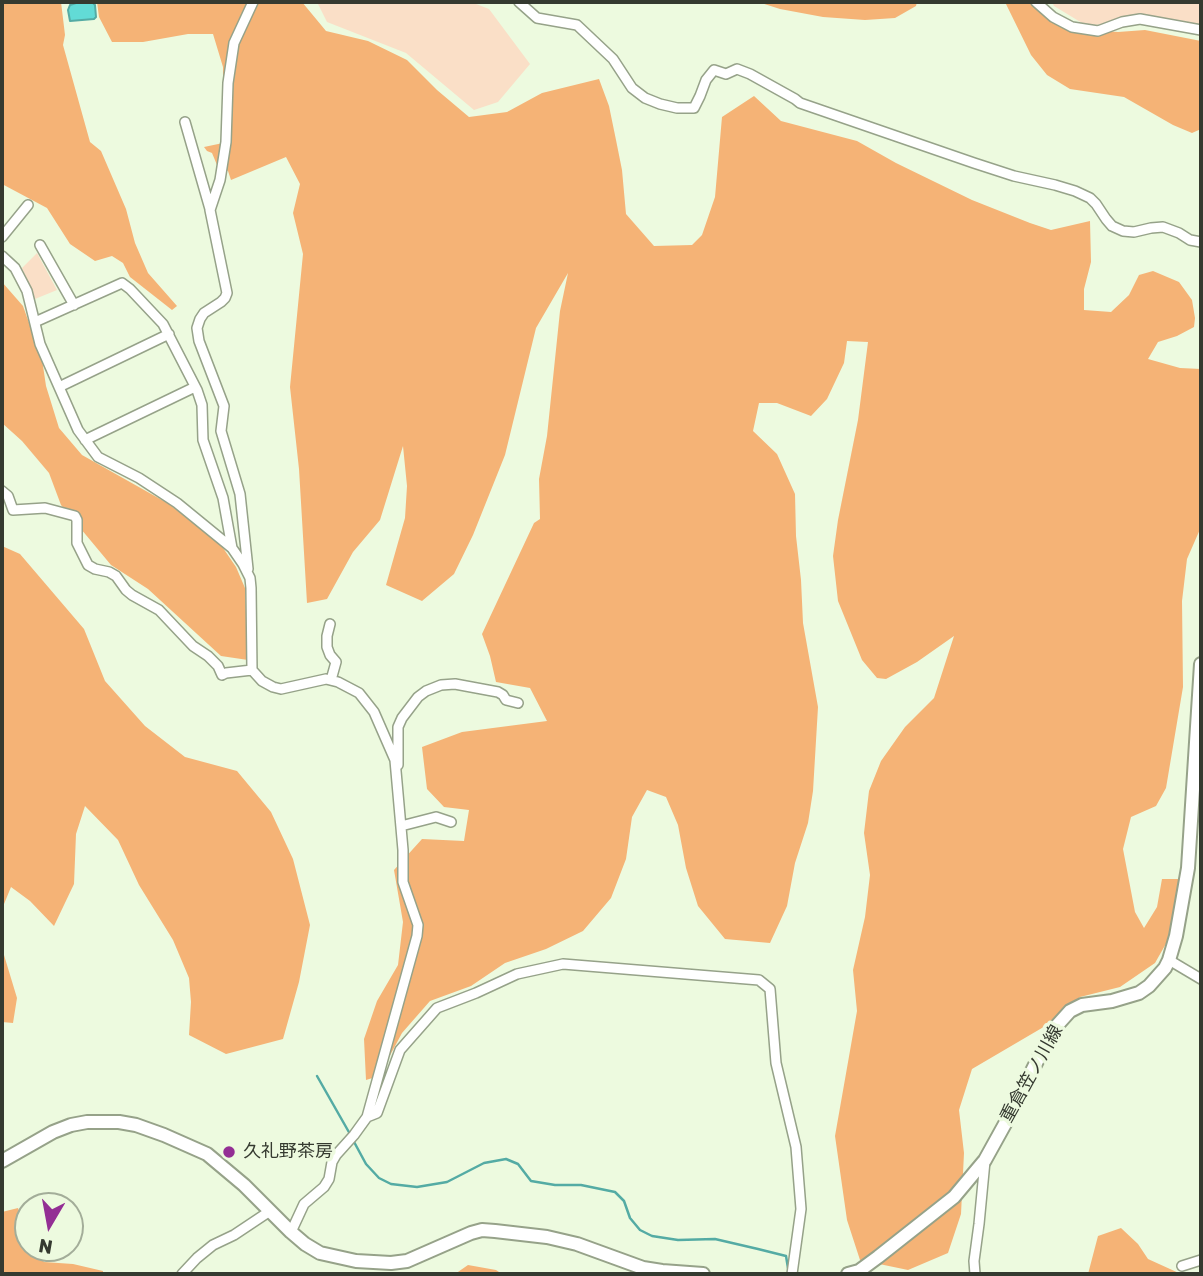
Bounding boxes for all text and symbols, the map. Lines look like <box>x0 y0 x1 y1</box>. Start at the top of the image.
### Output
street label: 重倉笠ノ川線 <box>996 1022 1068 1126</box>
place label: 久礼野茶房 <box>243 1141 333 1163</box>
marker: 久礼野茶房 <box>221 1144 237 1160</box>
north arrow <box>14 1192 84 1262</box>
text: N <box>37 1234 54 1259</box>

